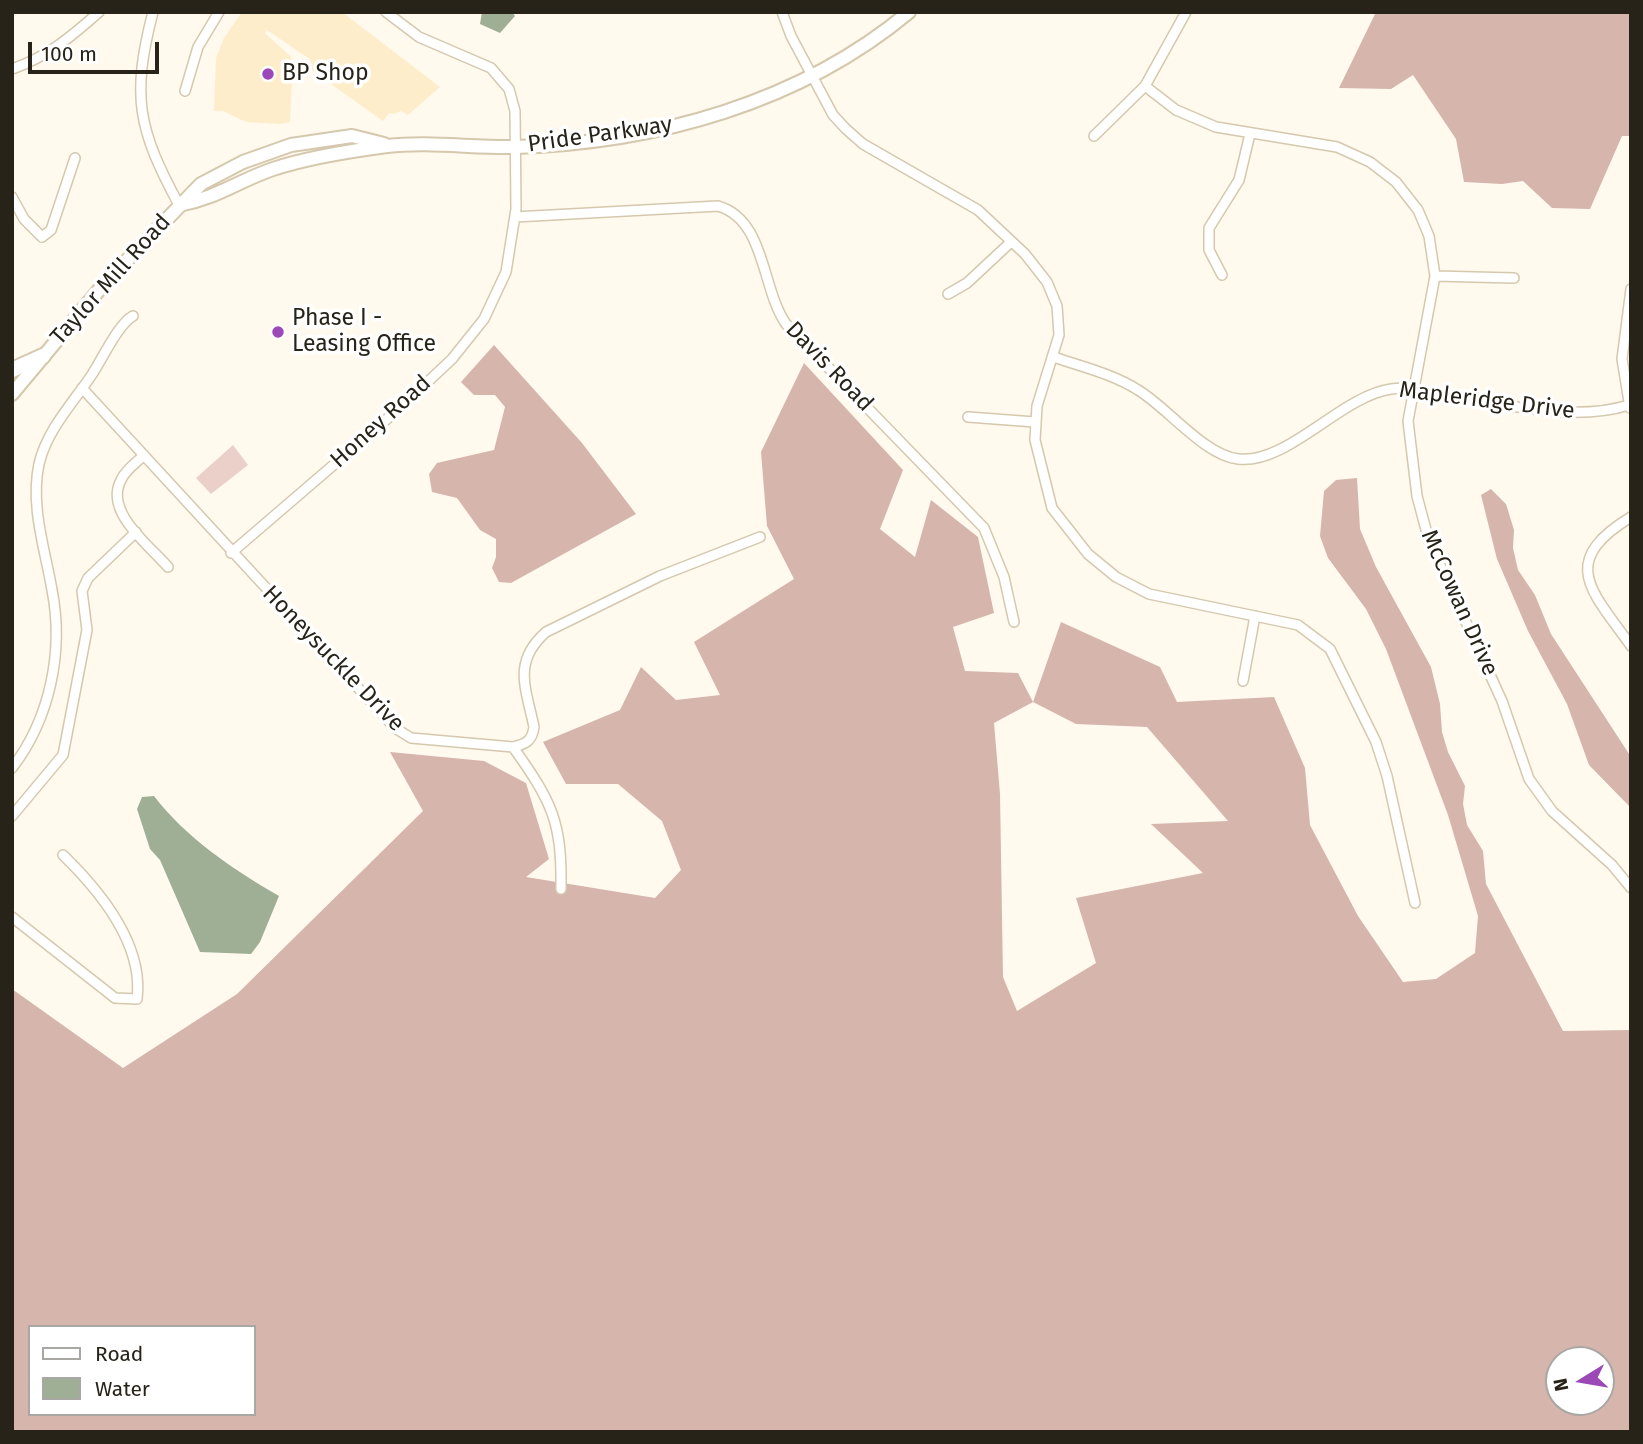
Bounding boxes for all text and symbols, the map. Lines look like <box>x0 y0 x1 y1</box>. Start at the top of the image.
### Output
scale bar <box>32 28 163 72</box>
text: 100 m <box>41 41 97 67</box>
place label: BP Shop <box>282 60 369 88</box>
marker: BP Shop <box>260 66 276 82</box>
street label: Pride Parkway <box>526 111 674 159</box>
street label: Taylor Mill Road <box>45 209 177 351</box>
place label: Phase I - Leasing Office <box>292 305 436 359</box>
street label: Davis Road <box>779 316 879 418</box>
marker: Phase I - Leasing Office <box>270 324 286 340</box>
street label: Honey Road <box>325 370 437 474</box>
street label: Mapleridge Drive <box>1398 377 1576 425</box>
street label: McCowan Drive <box>1414 526 1504 680</box>
street label: Honeysuckle Drive <box>256 580 410 738</box>
legend <box>28 1325 256 1416</box>
text: Road <box>95 1341 143 1367</box>
north arrow <box>1545 1346 1615 1416</box>
text: Water <box>95 1376 150 1402</box>
text: N <box>1548 1376 1573 1393</box>

